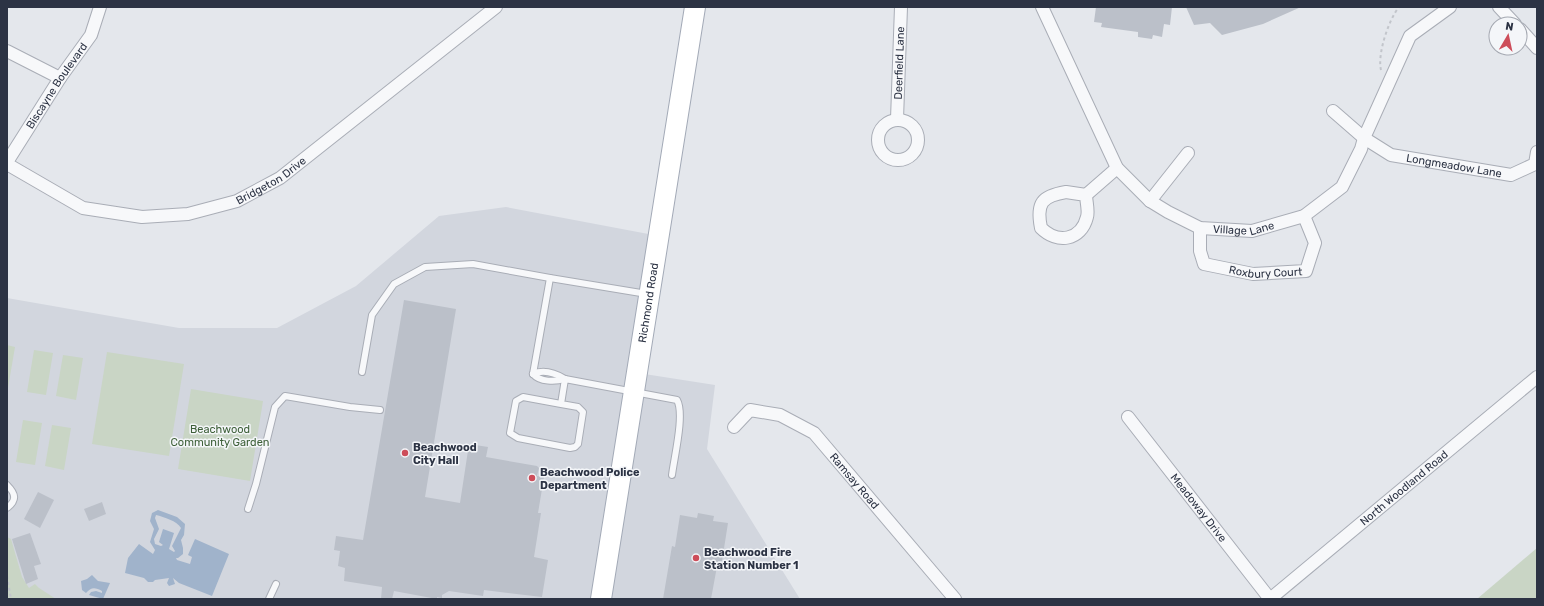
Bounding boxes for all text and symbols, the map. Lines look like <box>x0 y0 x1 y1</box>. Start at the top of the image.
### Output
north arrow <box>1488 16 1528 56</box>
text: N <box>1505 20 1514 34</box>
street label: Deerfield Lane <box>891 26 907 100</box>
street label: Biscayne Boulevard <box>23 40 90 131</box>
street label: Longmeadow Lane <box>1405 151 1503 180</box>
street label: Bridgeton Drive <box>234 154 308 207</box>
street label: Village Lane <box>1213 218 1276 238</box>
street label: Richmond Road <box>635 262 661 344</box>
street label: Roxbury Court <box>1228 263 1303 281</box>
park label: Beachwood Community Garden <box>171 423 269 449</box>
place label: Beachwood City Hall <box>413 441 477 467</box>
street label: North Woodland Road <box>1357 447 1450 528</box>
marker: Beachwood City Hall <box>400 448 410 458</box>
street label: Ramsay Road <box>827 450 882 511</box>
place label: Beachwood Police Department <box>540 466 640 492</box>
street label: Meadoway Drive <box>1168 471 1229 545</box>
marker: Beachwood Police Department <box>527 473 537 483</box>
place label: Beachwood Fire Station Number 1 <box>704 546 798 572</box>
marker: Beachwood Fire Station Number 1 <box>691 553 701 563</box>

